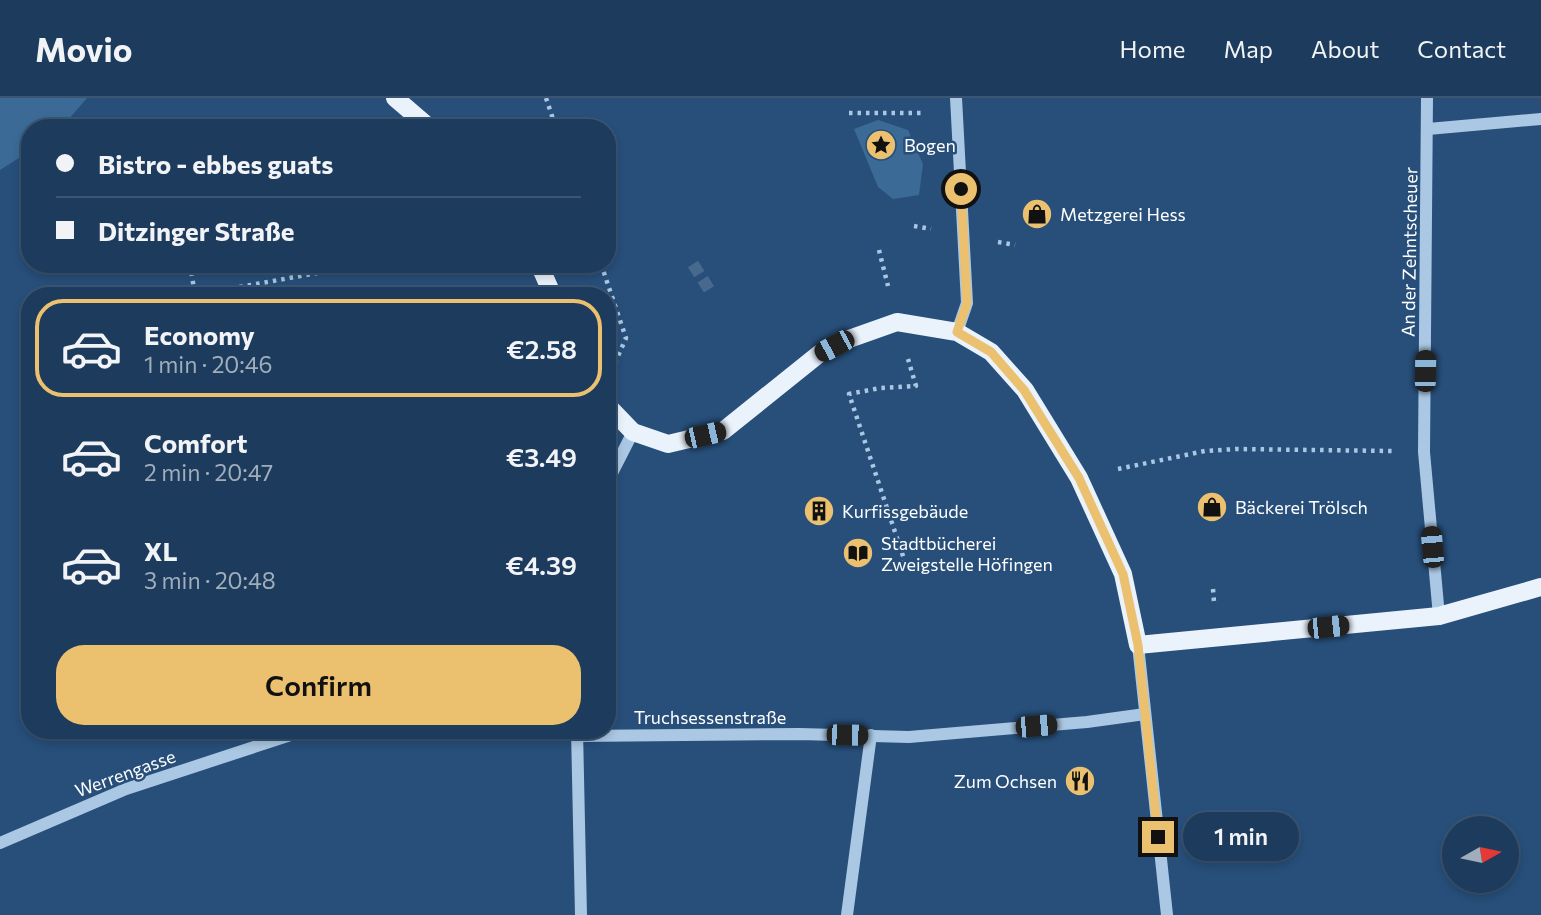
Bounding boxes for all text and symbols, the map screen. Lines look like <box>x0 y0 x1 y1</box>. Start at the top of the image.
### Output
text: Movio <box>35 28 132 69</box>
text: Home <box>1120 34 1186 63</box>
text: Map <box>1224 34 1273 63</box>
text: About <box>1311 34 1379 63</box>
text: Contact <box>1417 34 1506 63</box>
place icon: Bogen <box>864 128 898 162</box>
place label: Bogen <box>904 134 956 156</box>
text: Bistro - ebbes guats <box>98 148 333 179</box>
street label: An der Zehntscheuer <box>1397 167 1421 337</box>
route start <box>945 173 977 205</box>
shop icon: Metzgerei Hess <box>1020 197 1054 231</box>
place label: Metzgerei Hess <box>1060 203 1186 225</box>
text: Ditzinger Straße <box>98 215 295 246</box>
icon: car <box>60 317 123 380</box>
text: Economy <box>144 319 255 350</box>
car <box>811 327 858 365</box>
text: €2.58 <box>506 333 577 364</box>
text: 1 min · 20:46 <box>144 350 273 378</box>
car <box>1415 350 1436 392</box>
car <box>683 420 728 450</box>
icon: car <box>60 425 123 488</box>
text: Comfort <box>144 427 247 458</box>
text: €3.49 <box>506 441 577 472</box>
text: 2 min · 20:47 <box>144 458 273 486</box>
shop icon: Bäckerei Trölsch <box>1195 490 1229 524</box>
building icon: Kurfissgebäude <box>802 494 836 528</box>
place label: Bäckerei Trölsch <box>1235 496 1368 518</box>
place label: Kurfissgebäude <box>842 500 968 522</box>
car <box>1420 525 1445 569</box>
place label: Stadtbücherei Zweigstelle Höfingen <box>881 532 1053 575</box>
icon: car <box>60 533 123 596</box>
text: XL <box>144 535 178 566</box>
library icon: Stadtbücherei Zweigstelle Höfingen <box>841 536 875 570</box>
text: €4.39 <box>505 549 577 580</box>
text: 3 min · 20:48 <box>144 566 276 594</box>
car <box>1307 614 1350 640</box>
button: Confirm <box>56 645 581 725</box>
street label: Truchsessenstraße <box>634 706 786 728</box>
car <box>1015 714 1058 738</box>
car <box>826 724 869 746</box>
street label: Werrengasse <box>72 745 178 801</box>
restaurant icon: Zum Ochsen <box>1063 764 1097 798</box>
place label: Zum Ochsen <box>954 770 1057 792</box>
callout: 1 min <box>1182 812 1298 862</box>
north arrow <box>1442 816 1519 892</box>
map controls <box>1442 816 1519 893</box>
route end <box>1142 821 1174 853</box>
text: 1 min <box>1214 822 1268 850</box>

